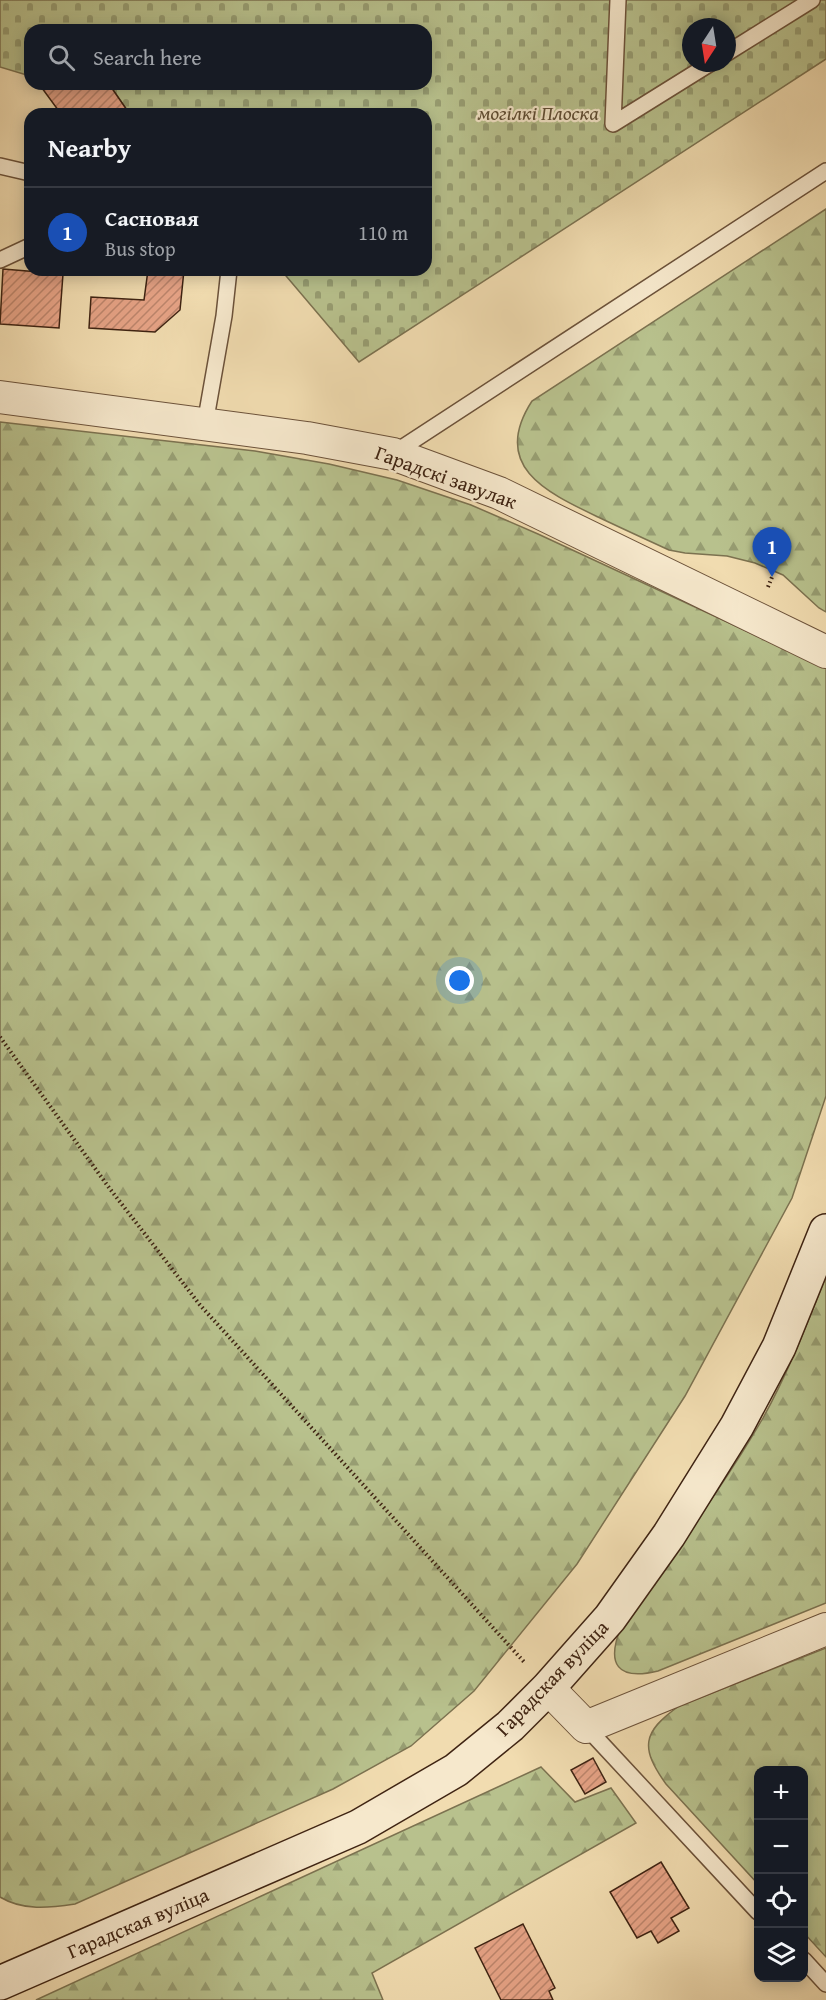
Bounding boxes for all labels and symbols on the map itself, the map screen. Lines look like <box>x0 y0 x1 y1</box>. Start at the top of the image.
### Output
north arrow <box>682 18 736 72</box>
park label: могілкі Плоска <box>477 98 599 127</box>
street label: Гарадскі завулак <box>371 437 522 516</box>
pin: 1 <box>752 528 792 577</box>
your location <box>445 966 474 995</box>
street label: Гарадская вуліца <box>489 1613 615 1742</box>
street label: Гарадская вуліца <box>63 1879 214 1965</box>

